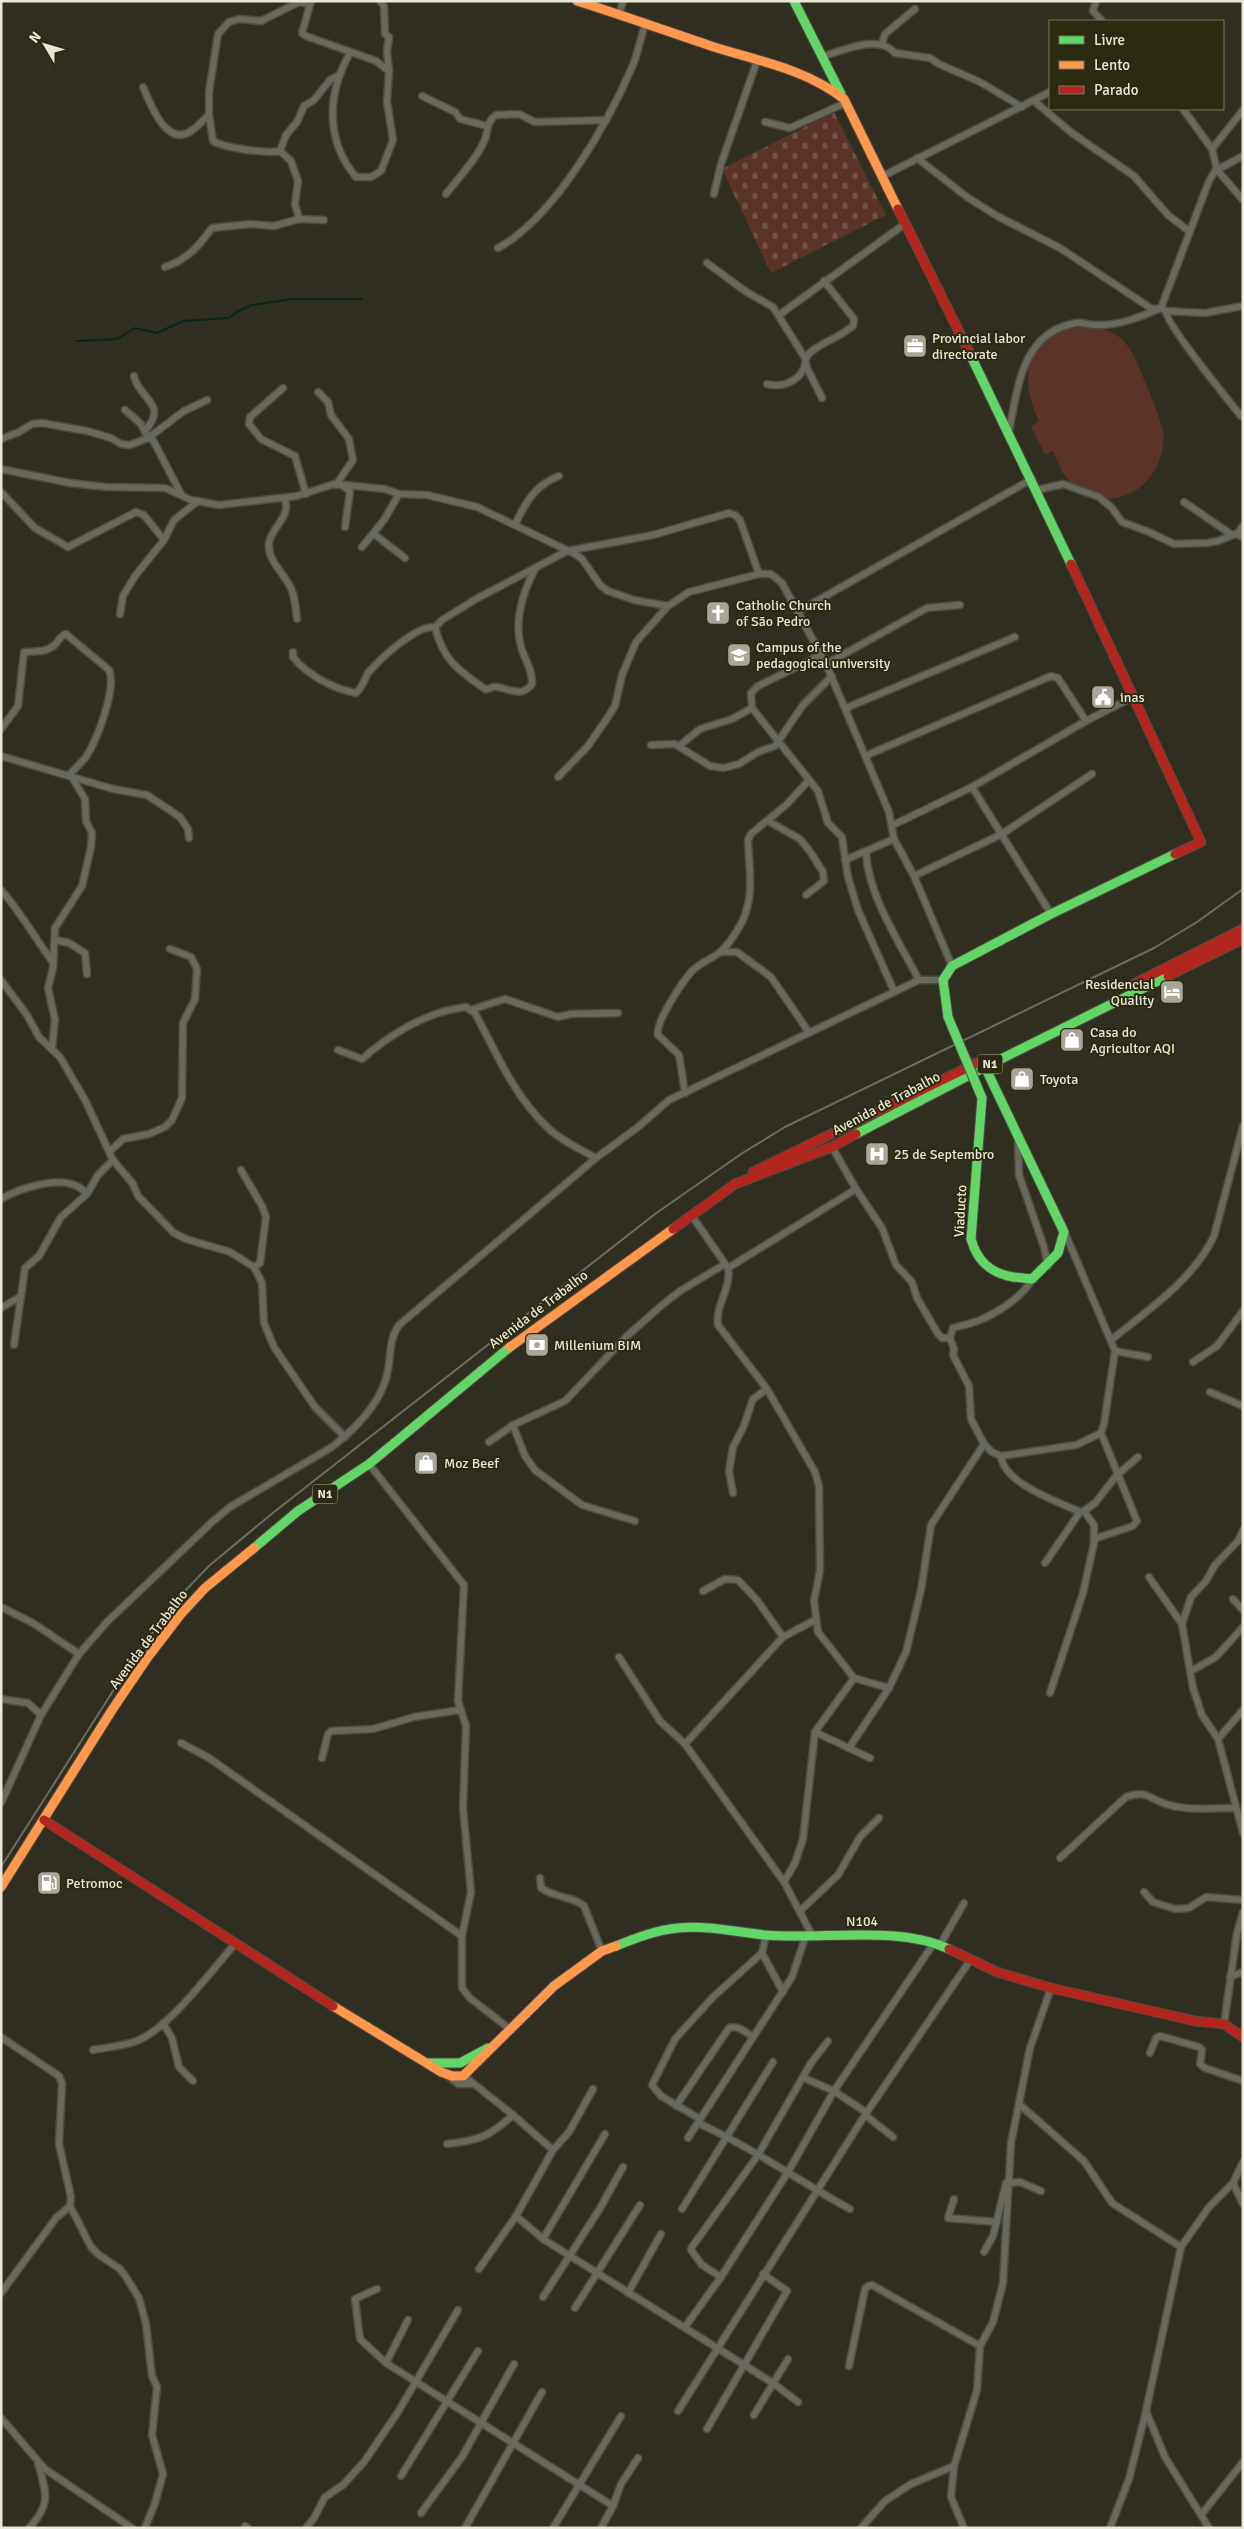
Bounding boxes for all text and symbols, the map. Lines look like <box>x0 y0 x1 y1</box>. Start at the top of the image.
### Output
north arrow <box>20 20 70 70</box>
legend <box>1049 20 1224 110</box>
text: N <box>25 28 45 46</box>
text: Livre <box>1094 31 1125 49</box>
text: Lento <box>1094 56 1130 74</box>
text: Parado <box>1094 81 1139 99</box>
place label: Provincial labor directorate <box>932 330 1026 363</box>
office icon: Provincial labor directorate <box>902 333 928 359</box>
place label: Catholic Church of São Pedro <box>736 597 831 630</box>
church icon: Catholic Church of São Pedro <box>705 600 731 626</box>
place label: Campus of the pedagogical university <box>756 639 891 672</box>
school or university icon: Campus of the pedagogical university <box>726 642 752 668</box>
public building icon: inas <box>1090 684 1116 710</box>
place label: inas <box>1120 689 1145 706</box>
place label: Residencial Quality <box>1085 976 1154 1009</box>
hotel icon: Residencial Quality <box>1159 979 1185 1005</box>
place label: Casa do Agricultor AQI <box>1090 1024 1175 1057</box>
shop icon: Casa do Agricultor AQI <box>1059 1027 1085 1053</box>
road number: N1 <box>978 1054 1002 1074</box>
shop icon: Toyota <box>1009 1066 1035 1092</box>
street label: Avenida de Trabalho <box>829 1068 943 1139</box>
place label: Toyota <box>1040 1071 1078 1088</box>
hospital icon: 25 de Septembro <box>864 1141 890 1167</box>
place label: 25 de Septembro <box>894 1146 994 1163</box>
street label: Viaducto <box>951 1184 970 1238</box>
street label: Avenida de Trabalho <box>485 1267 591 1352</box>
bank icon: Millenium BIM <box>524 1332 550 1358</box>
place label: Millenium BIM <box>554 1337 641 1354</box>
shop icon: Moz Beef <box>413 1450 439 1476</box>
place label: Moz Beef <box>444 1455 500 1472</box>
road number: N1 <box>312 1485 338 1504</box>
street label: Avenida de Trabalho <box>106 1586 191 1692</box>
fuel station icon: Petromoc <box>36 1870 62 1896</box>
place label: Petromoc <box>66 1875 123 1892</box>
street label: N104 <box>846 1913 879 1930</box>

